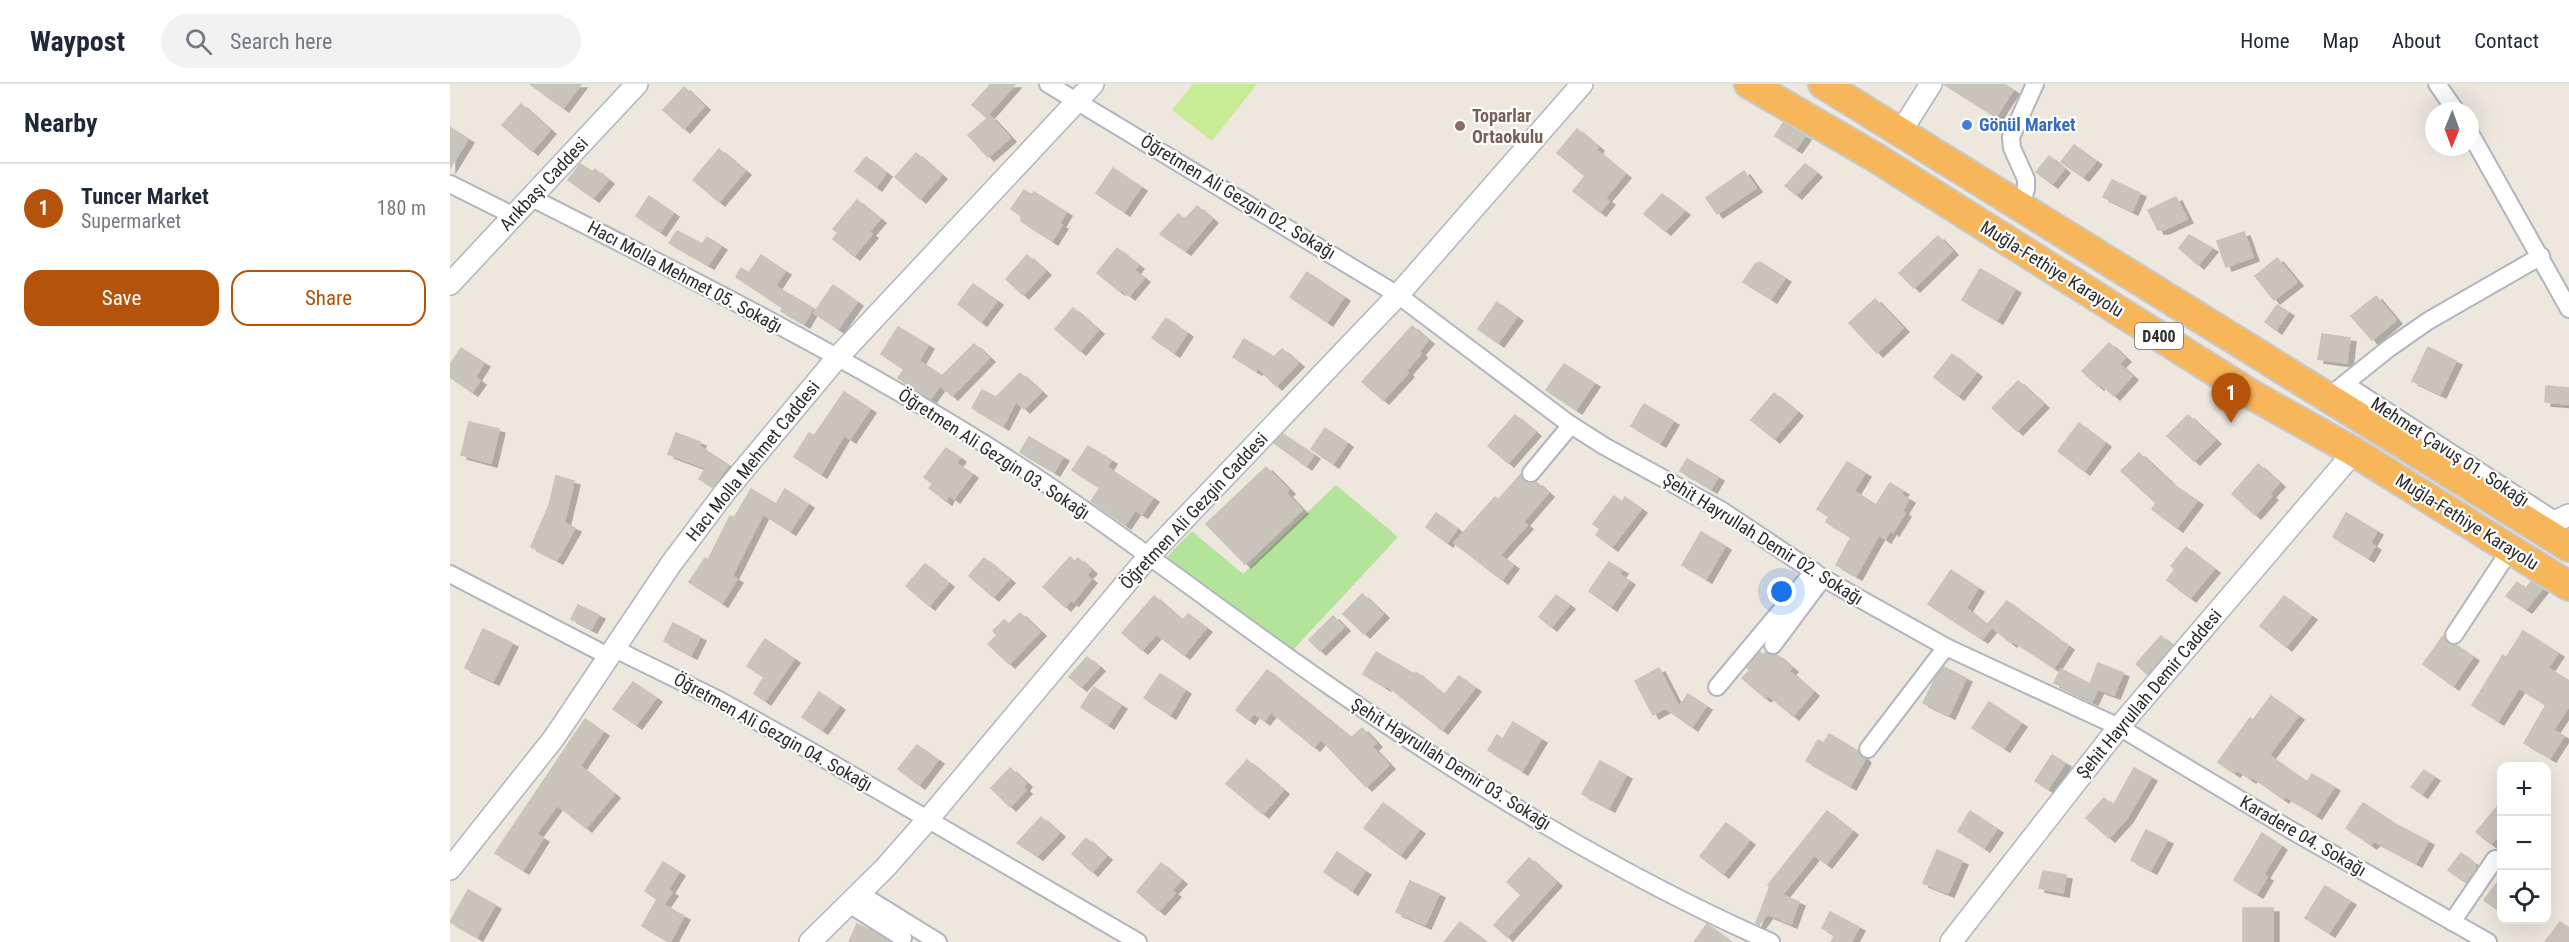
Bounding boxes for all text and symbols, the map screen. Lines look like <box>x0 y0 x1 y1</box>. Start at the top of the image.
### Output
search box <box>161 14 581 68</box>
text: Waypost <box>30 25 125 58</box>
icon: search <box>182 25 215 58</box>
text: Search here <box>230 29 332 54</box>
text: Home <box>2240 29 2290 53</box>
text: Map <box>2323 29 2359 53</box>
text: About <box>2392 29 2441 53</box>
text: Contact <box>2474 29 2539 53</box>
north arrow <box>2425 102 2479 156</box>
place label: Toparlar Ortaokulu <box>1472 105 1543 147</box>
text: Nearby <box>24 108 98 138</box>
place label: Gönül Market <box>1979 114 2076 135</box>
marker: Gönül Market <box>1960 118 1974 132</box>
marker: Toparlar Ortaokulu <box>1453 119 1467 133</box>
street label: Öğretmen Ali Gezgin 02. Sokağı <box>1137 130 1340 263</box>
street label: Arıkbaşı Caddesi <box>495 133 592 235</box>
text: Tuncer Market <box>81 184 209 209</box>
text: 1 <box>38 196 49 220</box>
text: 180 m <box>377 196 426 220</box>
text: Supermarket <box>81 209 181 233</box>
street label: Hacı Molla Mehmet 05. Sokağı <box>584 216 786 337</box>
street label: Muğla-Fethiye Karayolu <box>1977 216 2128 321</box>
button: Save <box>24 270 219 326</box>
button: Share <box>231 270 426 326</box>
road number: D400 <box>2135 323 2183 349</box>
pin: 1 <box>2212 374 2250 423</box>
street label: Hacı Molla Mehmet Caddesi <box>682 376 824 545</box>
street label: Öğretmen Ali Gezgin 03. Sokağı <box>895 384 1094 523</box>
street label: Mehmet Çavuş 01. Sokağı <box>2367 393 2533 511</box>
street label: Öğretmen Ali Gezgin Caddesi <box>1116 428 1272 593</box>
street label: Şehit Hayrullah Demir 02. Sokağı <box>1659 468 1867 609</box>
street label: Muğla-Fethiye Karayolu <box>2392 469 2543 574</box>
your location <box>1767 577 1796 606</box>
street label: Şehit Hayrullah Demir Caddesi <box>2072 605 2226 783</box>
street label: Öğretmen Ali Gezgin 04. Sokağı <box>670 668 876 795</box>
street label: Şehit Hayrullah Demir 03. Sokağı <box>1347 693 1555 834</box>
map controls <box>2497 762 2551 924</box>
button: + <box>2497 762 2551 816</box>
street label: Karadere 04. Sokağı <box>2236 791 2370 880</box>
button: − <box>2497 816 2551 870</box>
button: locate <box>2497 870 2551 924</box>

